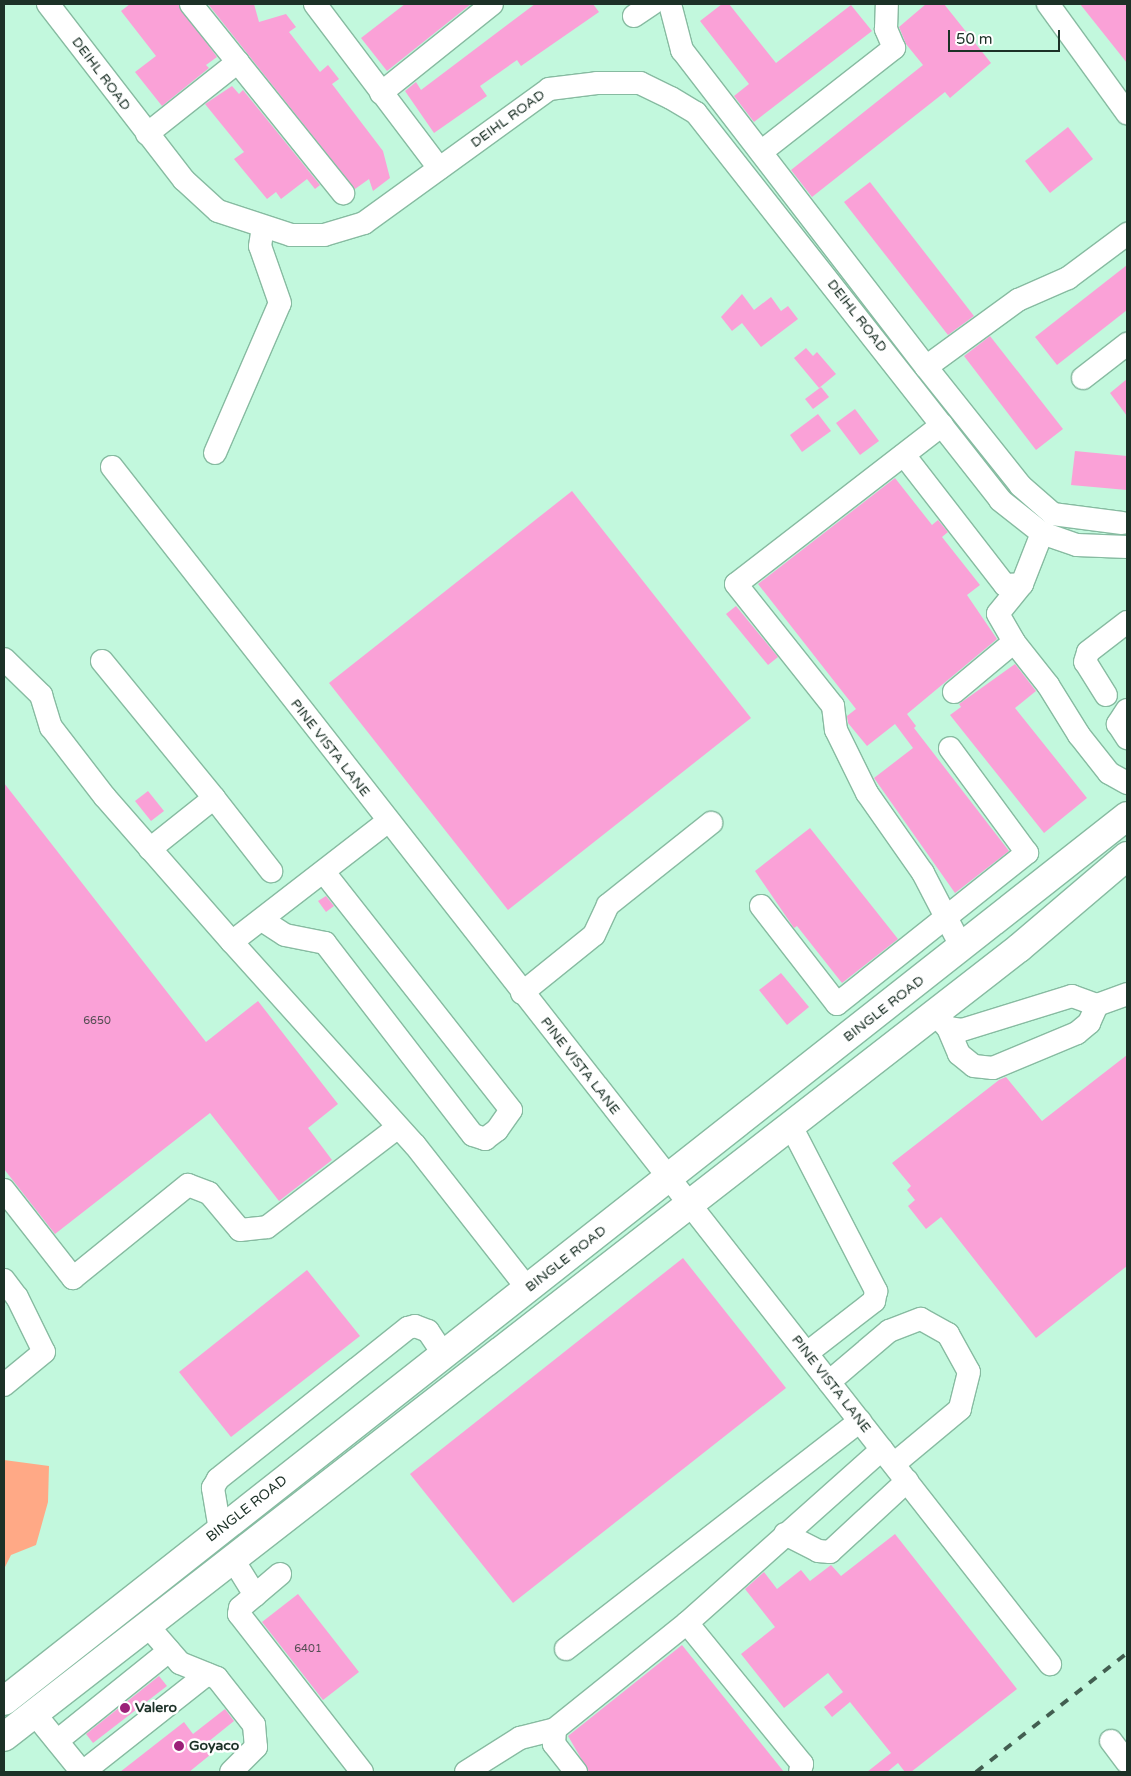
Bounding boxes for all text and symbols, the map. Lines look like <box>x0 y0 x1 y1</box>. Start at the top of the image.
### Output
scale bar <box>951 20 1064 52</box>
text: 50 m <box>956 30 993 48</box>
street label: DEIHL ROAD <box>68 34 134 114</box>
street label: DEIHL ROAD <box>468 86 548 152</box>
street label: DEIHL ROAD <box>823 276 891 356</box>
street label: PINE VISTA LANE <box>287 696 373 800</box>
street label: BINGLE ROAD <box>840 972 928 1046</box>
house number: 6650 <box>83 1014 111 1028</box>
street label: PINE VISTA LANE <box>537 1014 623 1118</box>
street label: BINGLE ROAD <box>522 1222 610 1296</box>
street label: PINE VISTA LANE <box>788 1332 874 1436</box>
street label: BINGLE ROAD <box>203 1472 291 1546</box>
house number: 6401 <box>294 1642 322 1656</box>
place label: Valero <box>135 1700 177 1716</box>
marker: Valero <box>119 1702 131 1714</box>
place label: Goyaco <box>189 1738 239 1754</box>
marker: Goyaco <box>173 1740 185 1752</box>

